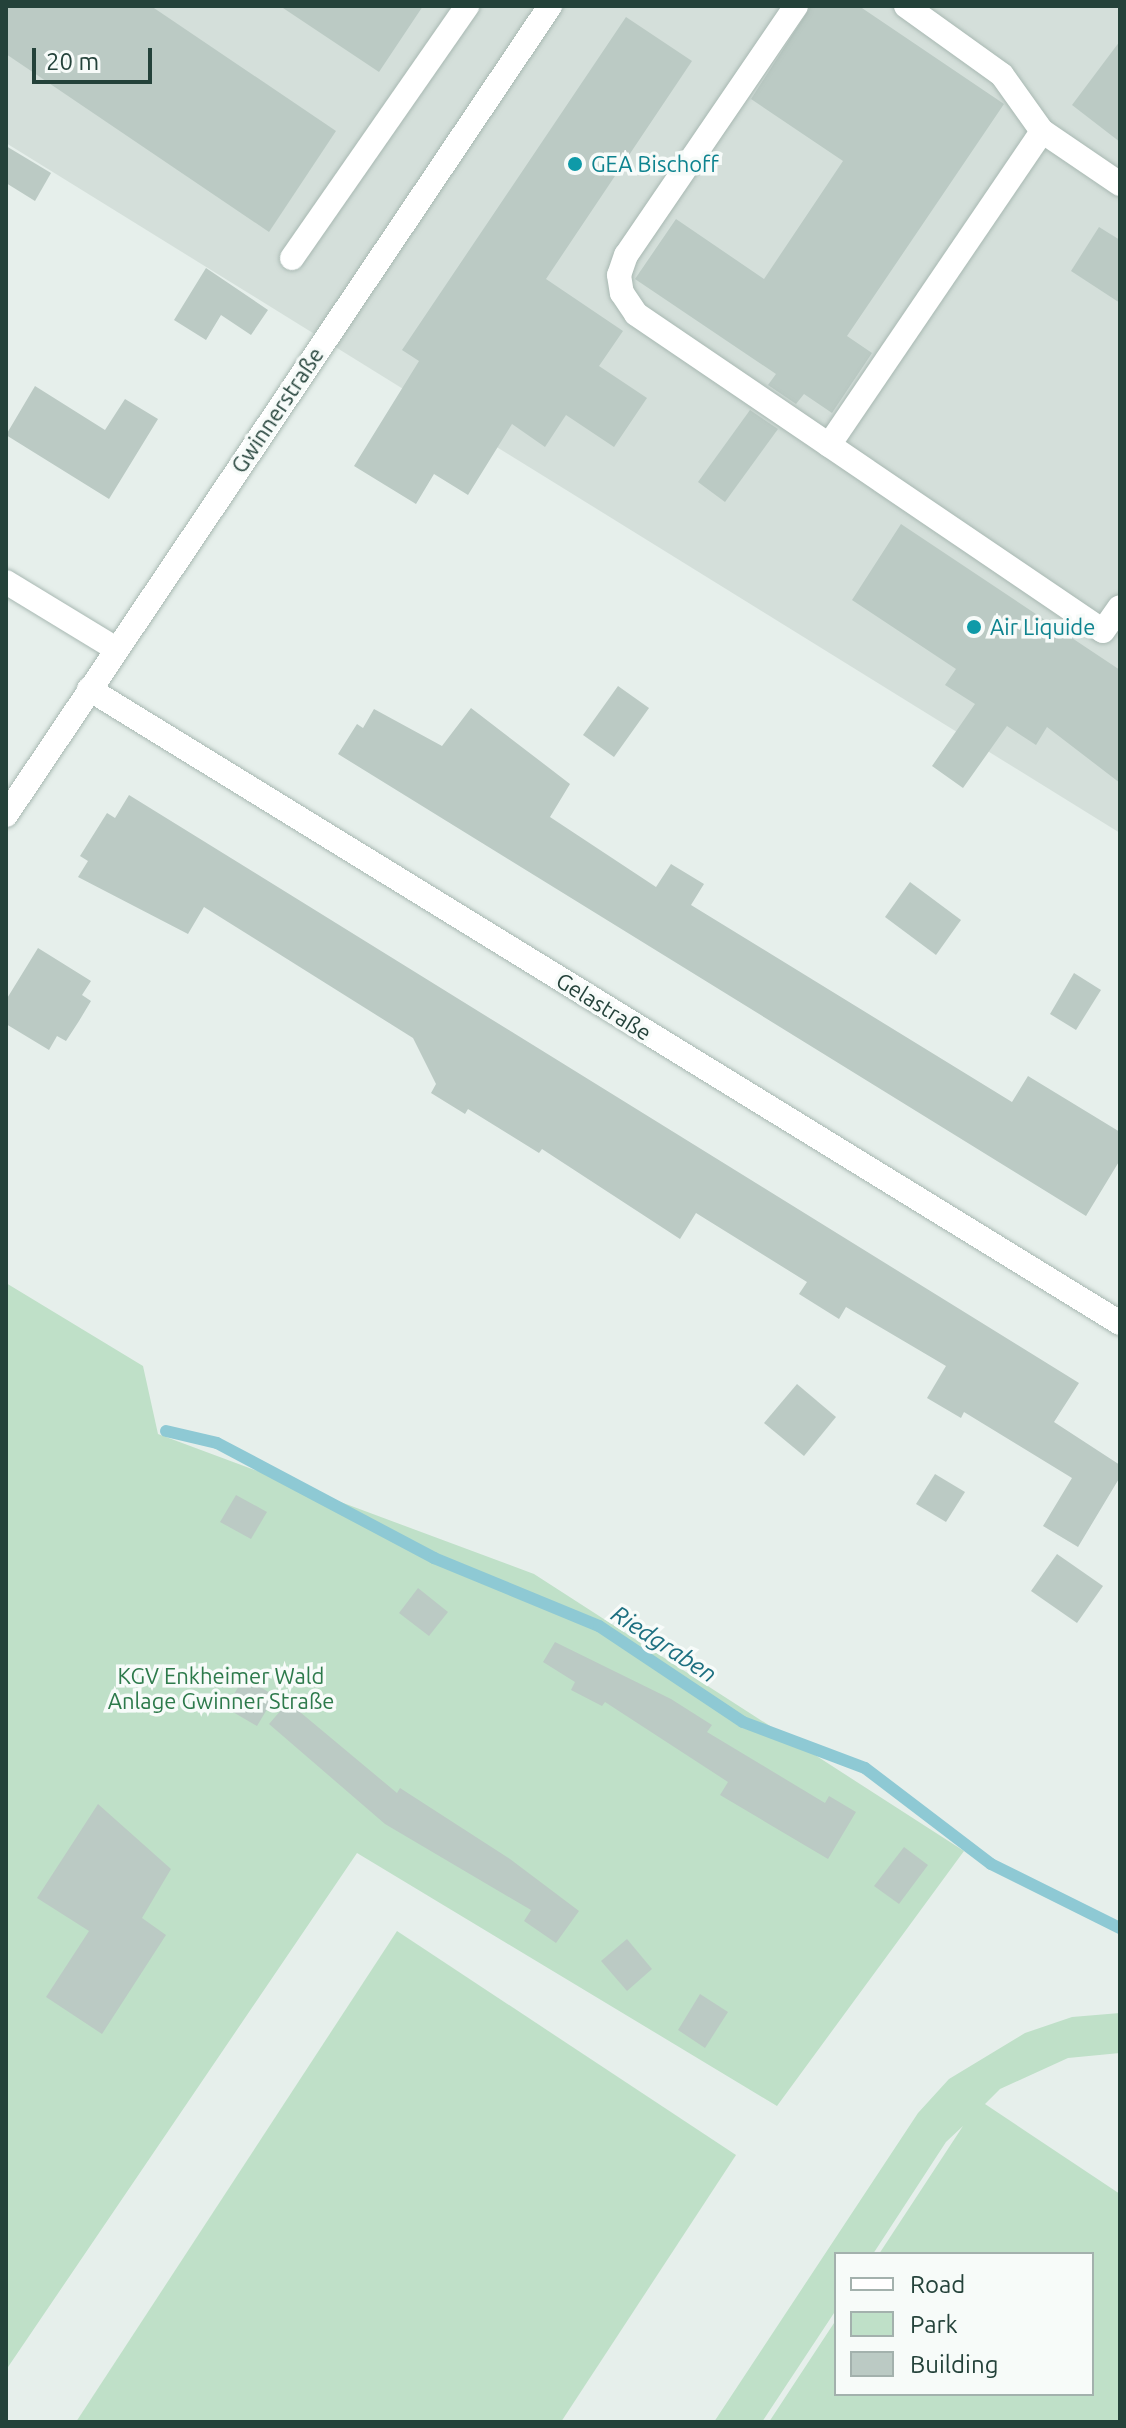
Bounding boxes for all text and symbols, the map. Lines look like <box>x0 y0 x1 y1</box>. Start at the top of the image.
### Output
scale bar <box>36 32 156 82</box>
text: 20 m <box>46 48 99 75</box>
place label: GEA Bischoff <box>591 151 719 177</box>
marker: GEA Bischoff <box>566 155 584 173</box>
street label: Gwinnerstraße <box>225 342 329 478</box>
place label: Air Liquide <box>990 614 1095 640</box>
marker: Air Liquide <box>965 618 983 636</box>
street label: Gelastraße <box>552 966 656 1046</box>
water label: Riedgraben <box>606 1599 722 1689</box>
park label: KGV Enkheimer Wald Anlage Gwinner Straße <box>108 1662 334 1714</box>
legend <box>834 2252 1094 2396</box>
text: Road <box>910 2271 965 2298</box>
text: Park <box>910 2311 958 2338</box>
text: Building <box>910 2351 998 2378</box>

